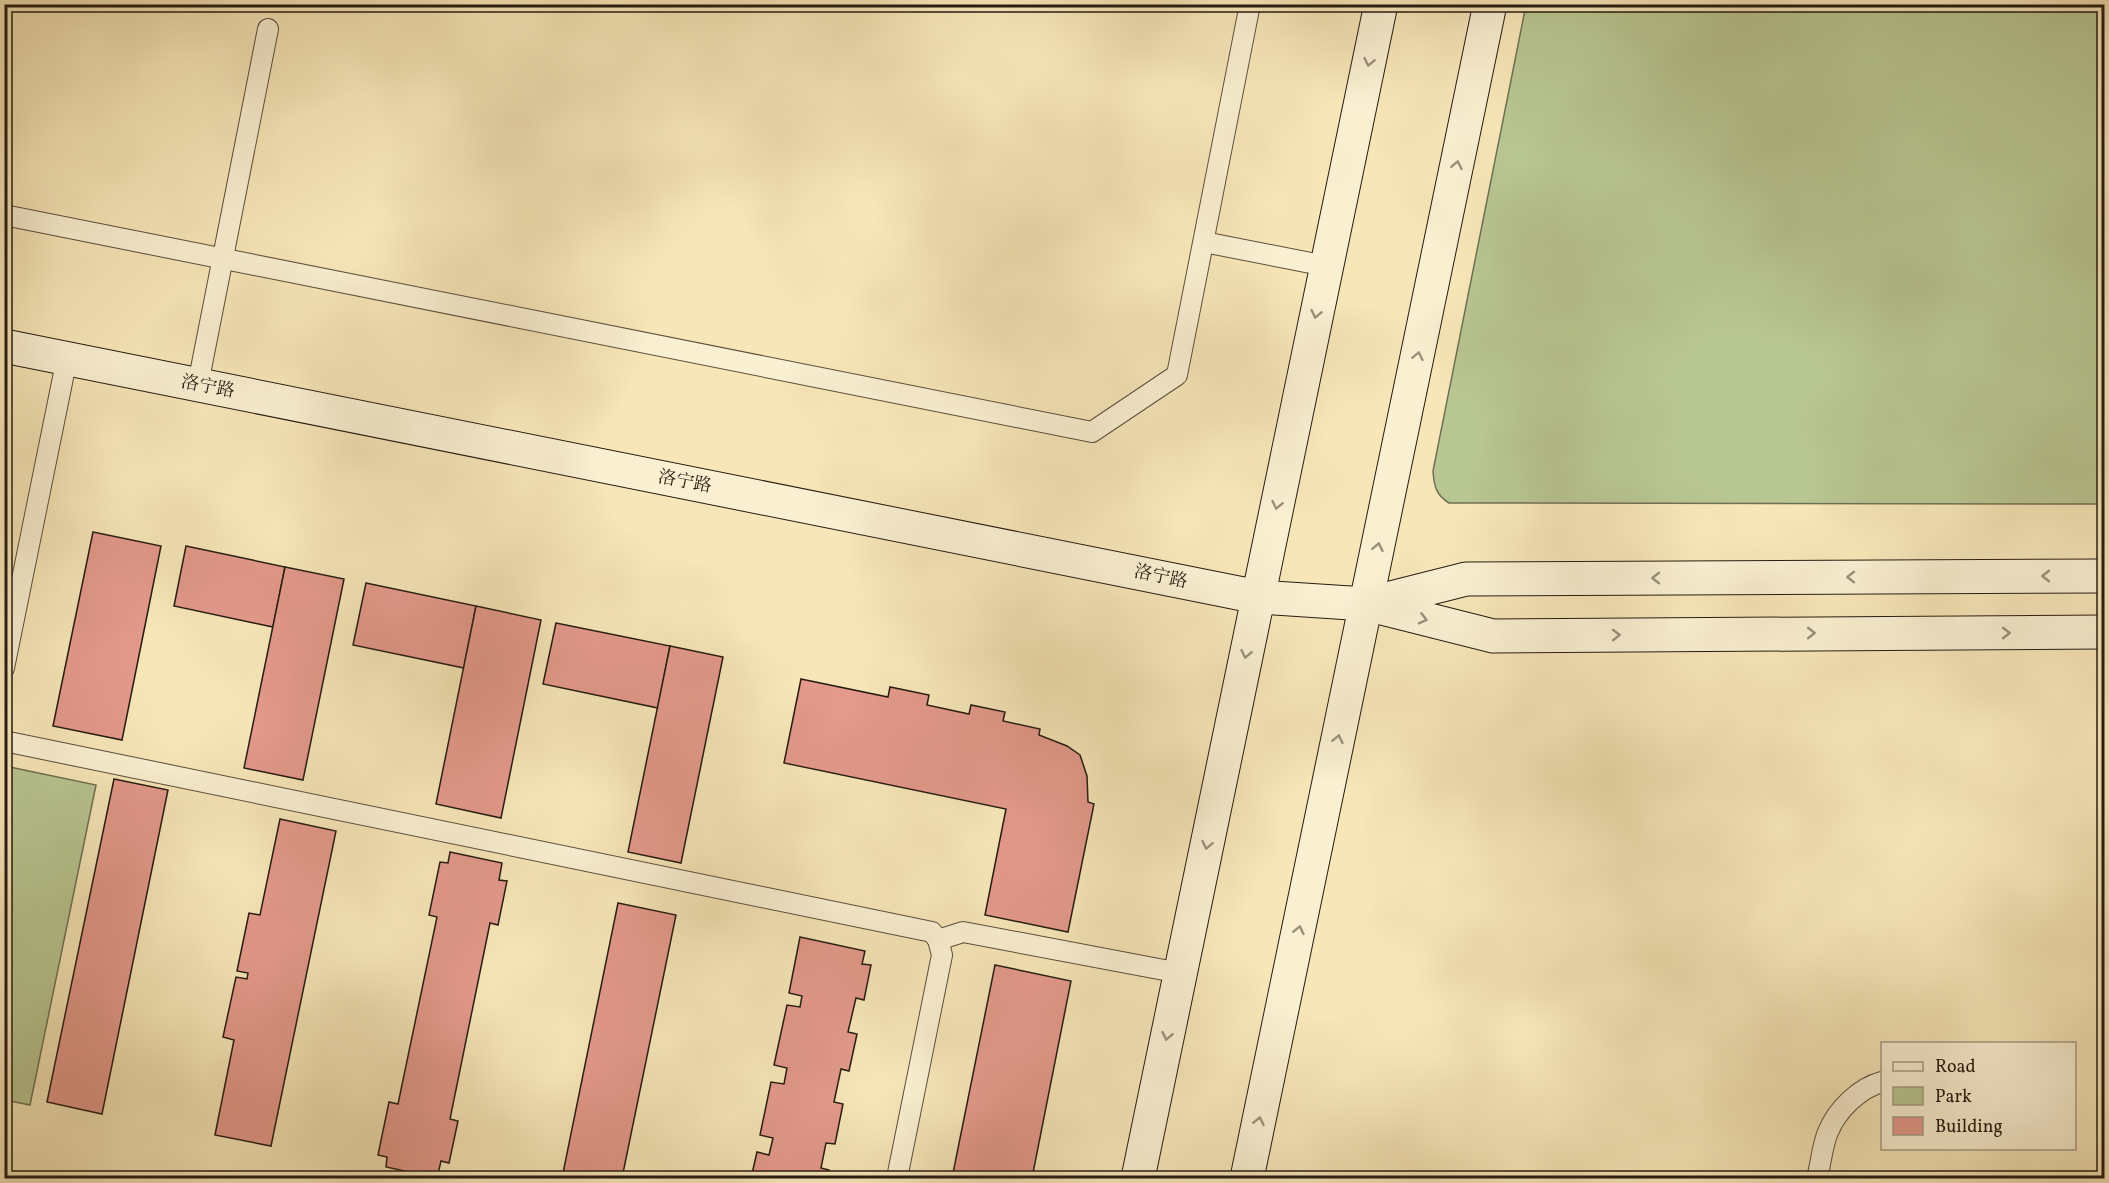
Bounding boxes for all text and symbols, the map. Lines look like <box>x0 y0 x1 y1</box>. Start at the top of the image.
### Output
one-way arrow <box>1363 56 1376 66</box>
one-way arrow <box>1450 161 1463 171</box>
one-way arrow <box>1311 309 1324 319</box>
one-way arrow <box>1411 351 1424 361</box>
street label: 洛宁路 <box>179 370 237 405</box>
street label: 洛宁路 <box>656 465 714 500</box>
one-way arrow <box>1271 500 1284 510</box>
one-way arrow <box>1371 542 1384 552</box>
street label: 洛宁路 <box>1132 560 1190 595</box>
one-way arrow <box>2042 570 2051 582</box>
one-way arrow <box>1847 571 1856 583</box>
one-way arrow <box>1652 572 1661 584</box>
one-way arrow <box>1418 611 1428 624</box>
one-way arrow <box>1806 627 1815 640</box>
one-way arrow <box>2001 627 2010 639</box>
one-way arrow <box>1611 629 1620 641</box>
one-way arrow <box>1240 649 1253 659</box>
one-way arrow <box>1331 735 1344 745</box>
one-way arrow <box>1201 840 1214 850</box>
one-way arrow <box>1292 926 1305 936</box>
one-way arrow <box>1161 1031 1174 1041</box>
legend <box>1881 1042 2076 1150</box>
text: Road <box>1935 1055 1976 1080</box>
text: Park <box>1935 1085 1972 1110</box>
text: Building <box>1935 1115 2003 1140</box>
one-way arrow <box>1252 1116 1265 1126</box>

